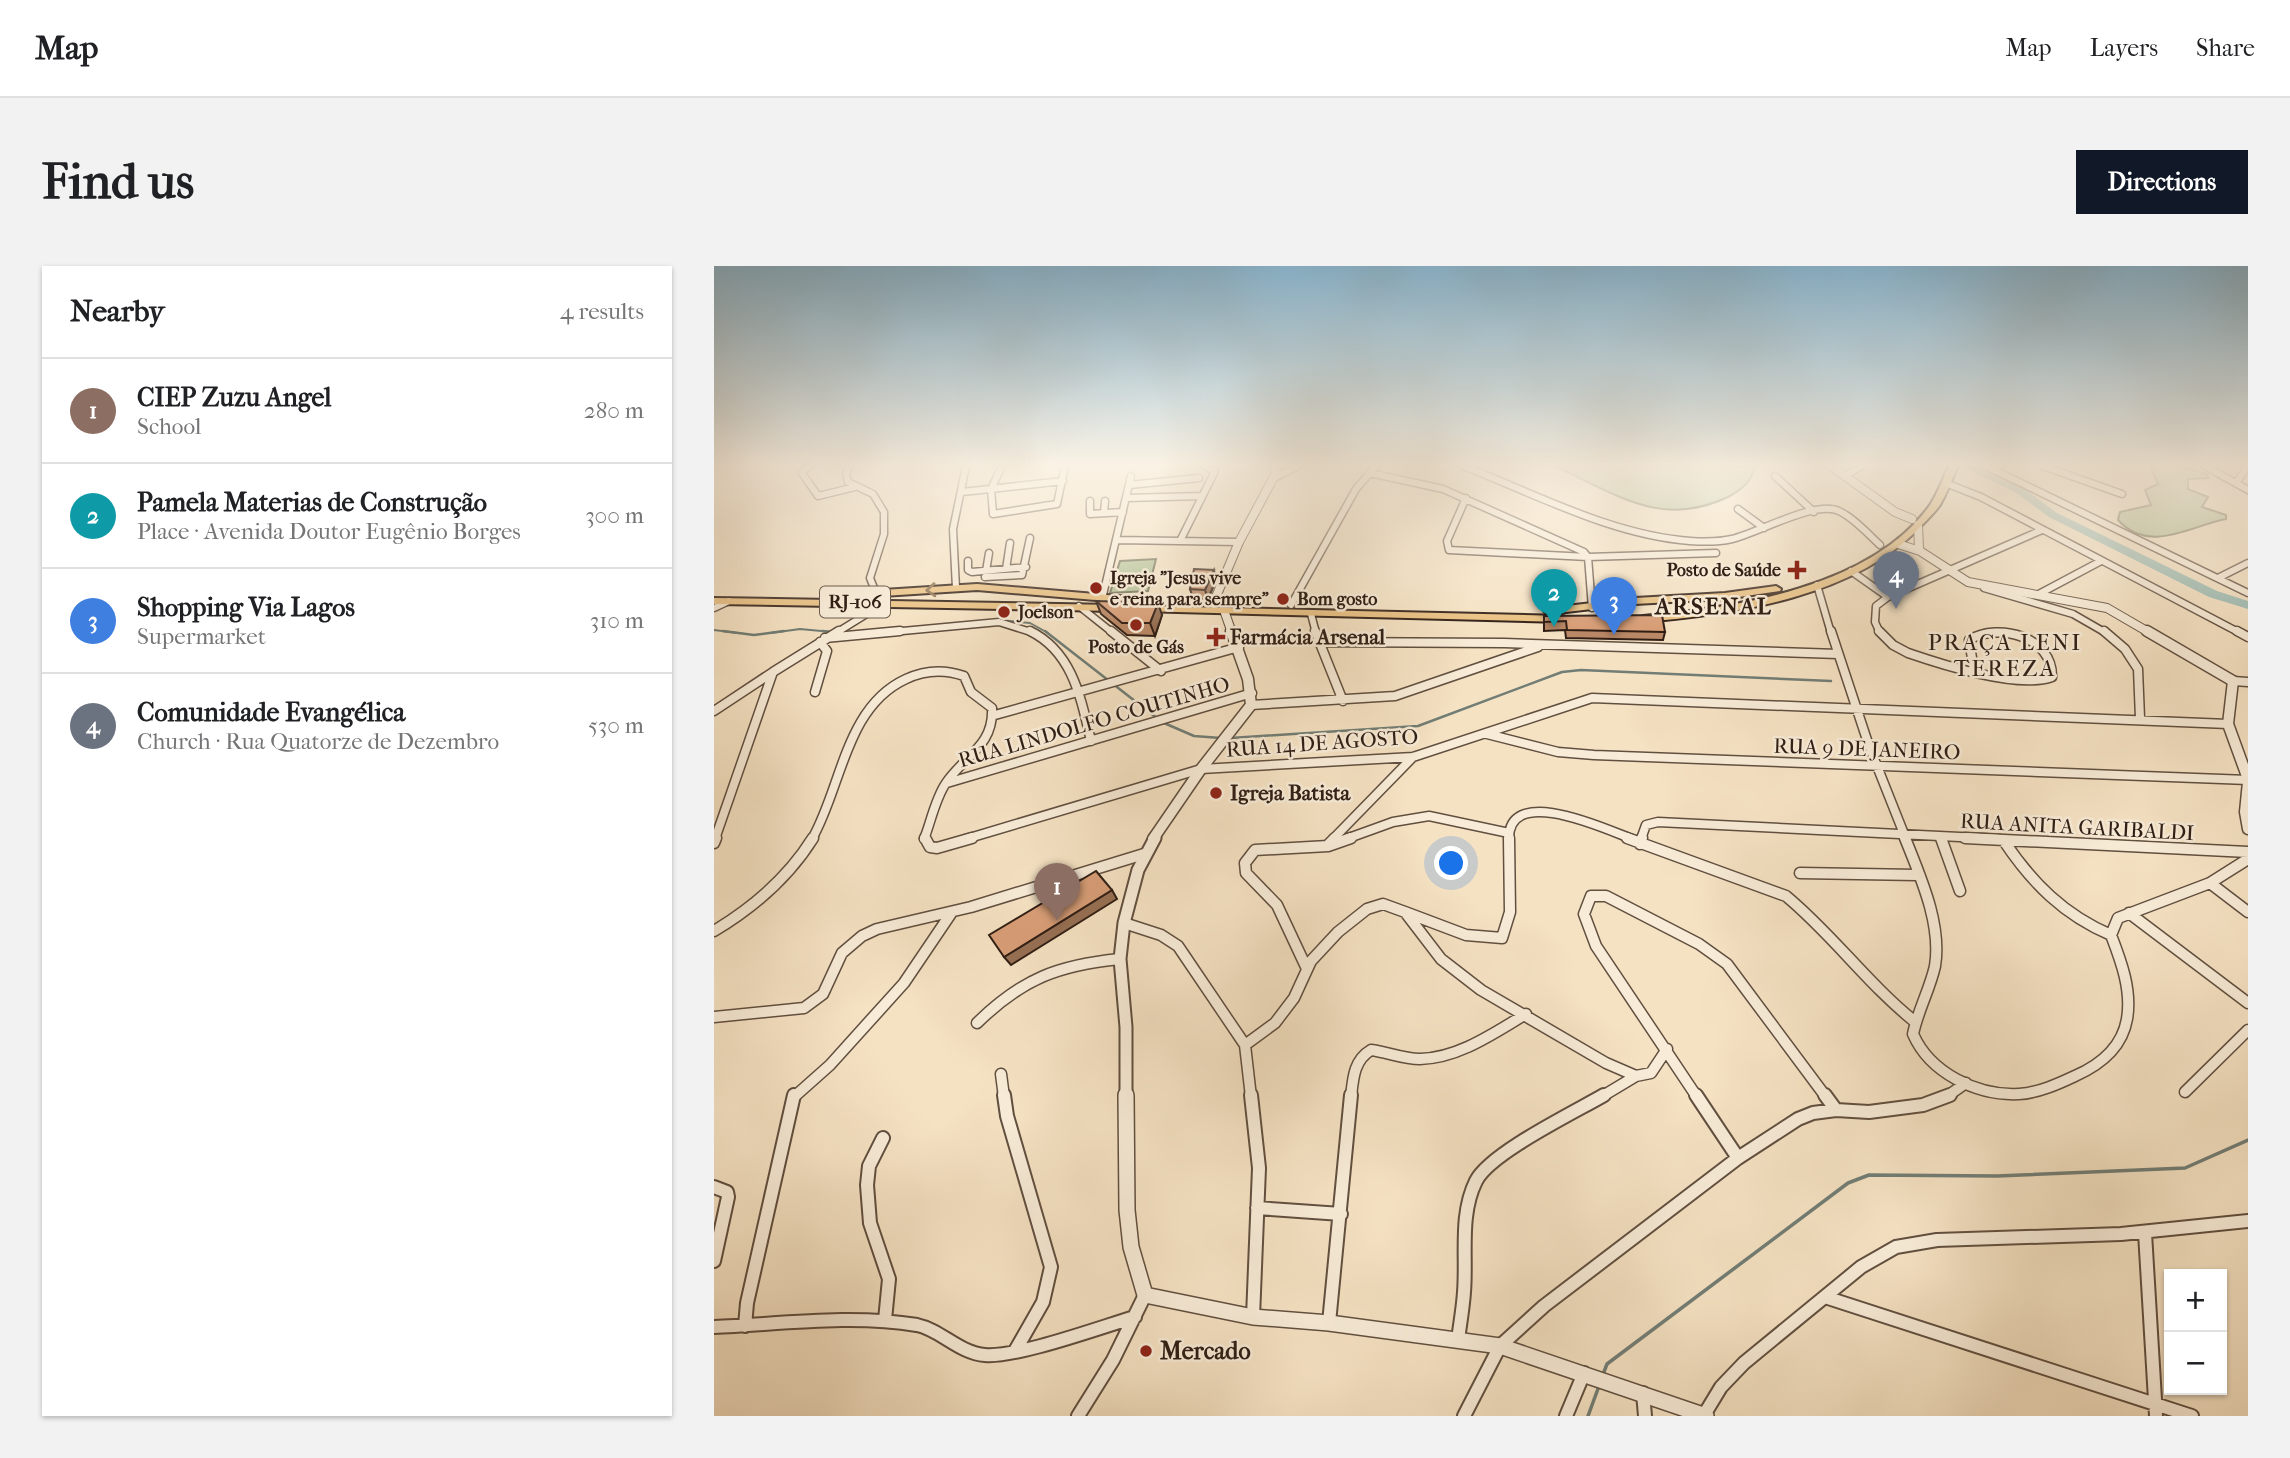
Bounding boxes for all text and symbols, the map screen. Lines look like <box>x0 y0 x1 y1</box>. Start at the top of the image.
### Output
text: Map <box>35 29 98 68</box>
text: Map <box>2006 34 2052 62</box>
text: Layers <box>2090 34 2158 62</box>
text: Share <box>2196 34 2255 62</box>
button: Directions <box>2076 150 2248 214</box>
text: Find us <box>42 153 194 211</box>
text: Nearby <box>70 294 165 329</box>
text: 4 results <box>560 298 644 325</box>
text: CIEP Zuzu Angel <box>137 382 332 413</box>
text: 1 <box>89 397 97 424</box>
text: 280 m <box>584 397 644 424</box>
text: School <box>137 413 201 440</box>
text: Pamela Materias de Construção <box>137 487 487 518</box>
text: 2 <box>87 502 99 529</box>
text: 300 m <box>585 502 644 529</box>
text: Place · Avenida Doutor Eugênio Borges <box>137 518 521 545</box>
pin: 4 <box>1873 551 1919 609</box>
place label: Posto de Saúde <box>1666 560 1781 581</box>
marker: Posto de Saúde <box>1787 560 1807 580</box>
place label: Igreja "Jesus vive e reina para sempre" <box>1110 568 1269 610</box>
pin: 2 <box>1531 569 1577 627</box>
pin: 3 <box>1591 577 1637 635</box>
marker: Igreja "Jesus vive e reina para sempre" <box>1088 580 1104 596</box>
one-way arrow <box>926 582 937 597</box>
road number: RJ-106 <box>820 586 890 618</box>
place label: Bom gosto <box>1297 589 1377 610</box>
marker: Bom gosto <box>1275 591 1291 607</box>
text: Shopping Via Lagos <box>137 592 355 623</box>
district label: ARSENAL <box>1653 593 1773 620</box>
place label: Joelson <box>1016 602 1074 623</box>
marker: Joelson <box>996 604 1012 620</box>
text: 3 <box>88 607 98 634</box>
text: 310 m <box>590 607 644 634</box>
marker: Posto de Gás <box>1128 617 1144 633</box>
text: Supermarket <box>137 623 266 650</box>
place label: Farmácia Arsenal <box>1229 625 1385 649</box>
marker: Farmácia Arsenal <box>1208 629 1224 645</box>
district label: PRAÇA LENI TEREZA <box>1928 629 2082 682</box>
place label: Posto de Gás <box>1088 637 1184 658</box>
street label: RUA LINDOLFO COUTINHO <box>956 672 1232 772</box>
text: Comunidade Evangélica <box>137 697 405 728</box>
text: 4 <box>86 712 100 739</box>
text: 530 m <box>588 712 644 739</box>
street label: RUA 14 DE AGOSTO <box>1225 724 1419 762</box>
text: Church · Rua Quatorze de Dezembro <box>137 728 499 755</box>
street label: RUA 9 DE JANEIRO <box>1773 734 1961 764</box>
place label: Igreja Batista <box>1230 781 1352 805</box>
marker: Igreja Batista <box>1208 785 1224 801</box>
street label: RUA ANITA GARIBALDI <box>1959 809 2195 845</box>
your location <box>1434 846 1468 880</box>
pin: 1 <box>1034 863 1080 921</box>
map controls <box>2164 1269 2227 1395</box>
button: + <box>2164 1269 2227 1332</box>
button: − <box>2164 1332 2227 1395</box>
place label: Mercado <box>1160 1337 1251 1365</box>
marker: Mercado <box>1138 1343 1154 1359</box>

